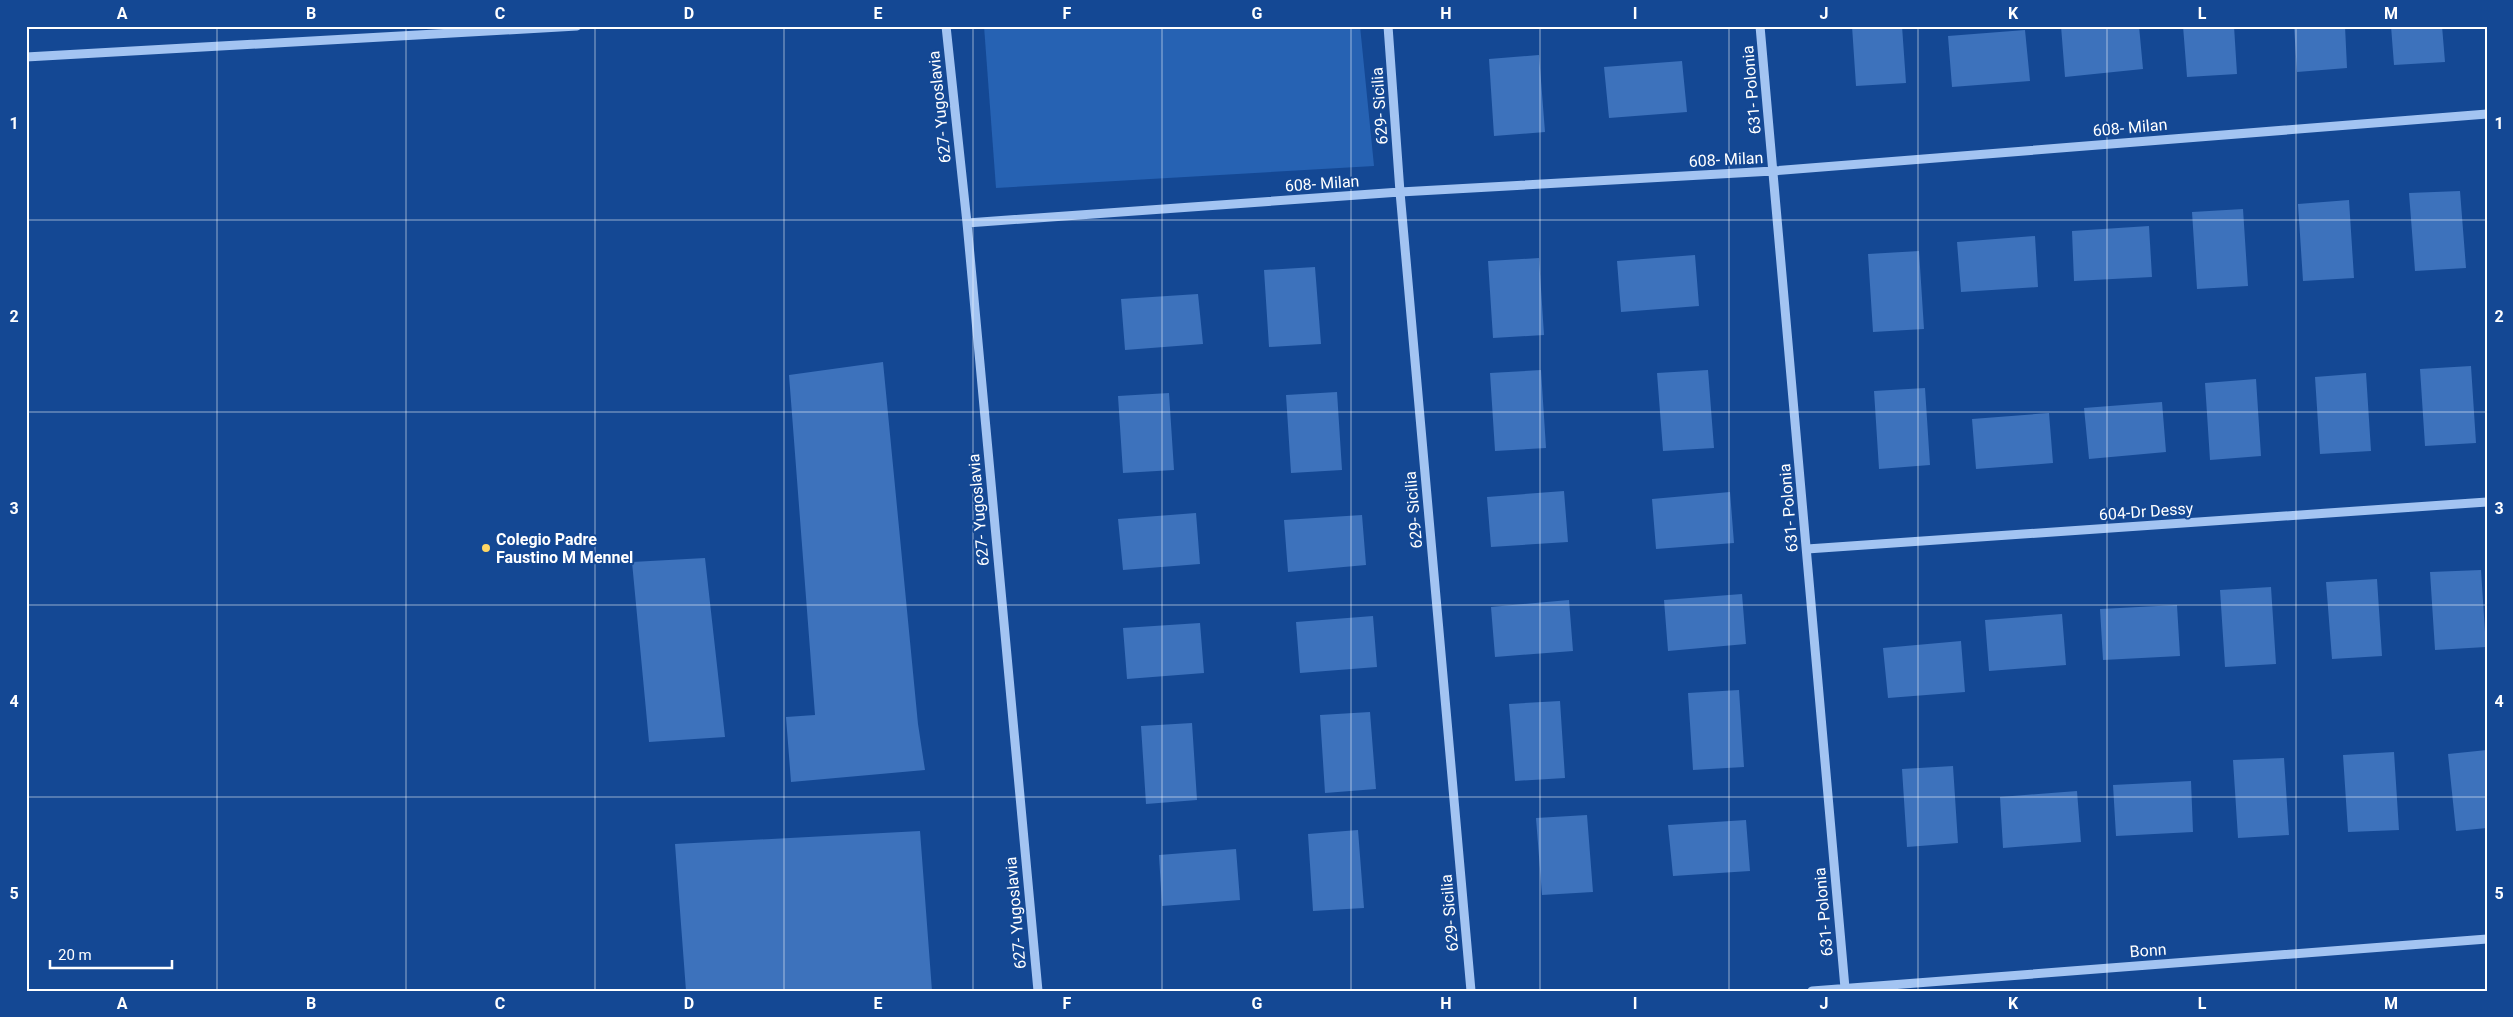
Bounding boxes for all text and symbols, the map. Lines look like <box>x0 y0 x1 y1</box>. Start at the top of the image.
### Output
text: A <box>117 4 128 23</box>
text: B <box>306 4 316 23</box>
text: C <box>495 4 505 23</box>
text: D <box>684 4 694 23</box>
text: E <box>874 4 883 23</box>
text: F <box>1063 4 1072 23</box>
text: G <box>1252 4 1263 23</box>
text: H <box>1440 4 1452 23</box>
text: I <box>1633 4 1637 23</box>
text: J <box>1820 4 1828 23</box>
text: K <box>2008 4 2019 23</box>
text: L <box>2198 4 2207 23</box>
text: M <box>2384 4 2398 23</box>
street label: 631- Polonia <box>1738 45 1765 135</box>
street label: 627- Yugoslavia <box>924 50 955 164</box>
street label: 629- Sicilia <box>1367 67 1392 145</box>
text: 1 <box>9 114 19 133</box>
text: 1 <box>2494 114 2504 133</box>
street label: 608- Milan <box>2092 115 2168 140</box>
street label: 608- Milan <box>1688 148 1764 171</box>
street label: 608- Milan <box>1284 171 1360 196</box>
text: 2 <box>9 307 19 326</box>
text: 2 <box>2494 307 2504 326</box>
street label: 627- Yugoslavia <box>964 453 993 567</box>
street label: 631- Polonia <box>1775 463 1802 553</box>
street label: 629- Sicilia <box>1401 471 1426 549</box>
text: 3 <box>9 499 19 518</box>
street label: 604-Dr Dessy <box>2098 499 2194 524</box>
text: 3 <box>2494 499 2504 518</box>
place label: Colegio Padre Faustino M Mennel <box>496 530 633 567</box>
marker: Colegio Padre Faustino M Mennel <box>480 542 492 554</box>
text: 4 <box>9 692 19 711</box>
text: 4 <box>2494 692 2504 711</box>
street label: 627- Yugoslavia <box>1001 856 1030 970</box>
street label: 631- Polonia <box>1810 867 1837 957</box>
street label: 629- Sicilia <box>1437 874 1462 952</box>
text: 5 <box>9 884 19 903</box>
text: 5 <box>2494 884 2504 903</box>
scale bar <box>50 937 172 969</box>
street label: Bonn <box>2129 940 2167 961</box>
text: 20 m <box>58 946 92 964</box>
text: A <box>117 994 128 1013</box>
text: B <box>306 994 316 1013</box>
text: C <box>495 994 505 1013</box>
text: D <box>684 994 694 1013</box>
text: E <box>874 994 883 1013</box>
text: F <box>1063 994 1072 1013</box>
text: G <box>1252 994 1263 1013</box>
text: H <box>1440 994 1452 1013</box>
text: I <box>1633 994 1637 1013</box>
text: J <box>1820 994 1828 1013</box>
text: K <box>2008 994 2019 1013</box>
text: L <box>2198 994 2207 1013</box>
text: M <box>2384 994 2398 1013</box>

